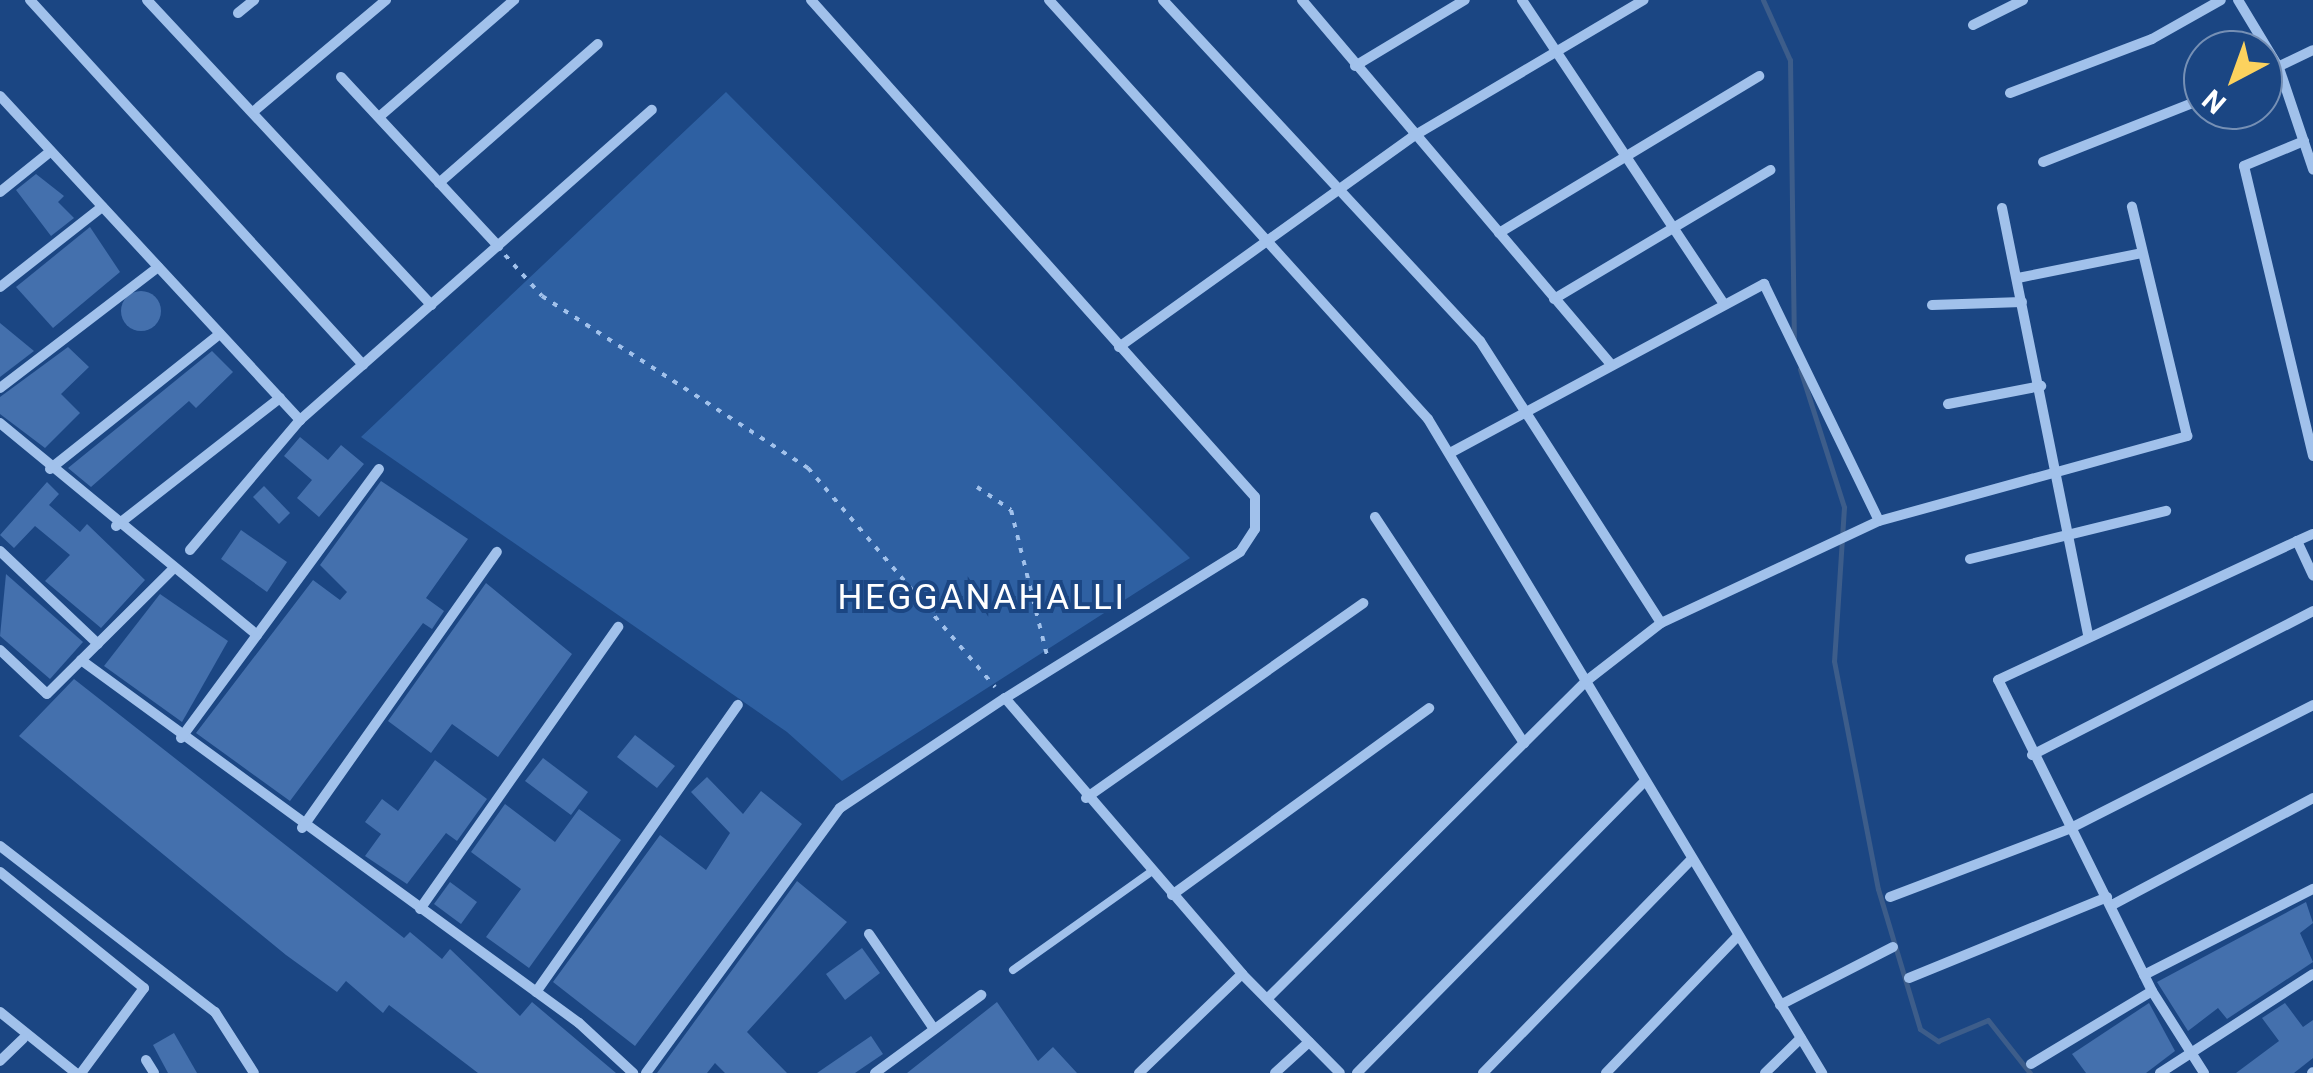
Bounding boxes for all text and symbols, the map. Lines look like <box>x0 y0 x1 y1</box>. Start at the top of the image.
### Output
north arrow <box>2183 30 2283 130</box>
text: N <box>2196 83 2233 120</box>
district label: HEGGANAHALLI <box>838 577 1126 619</box>

